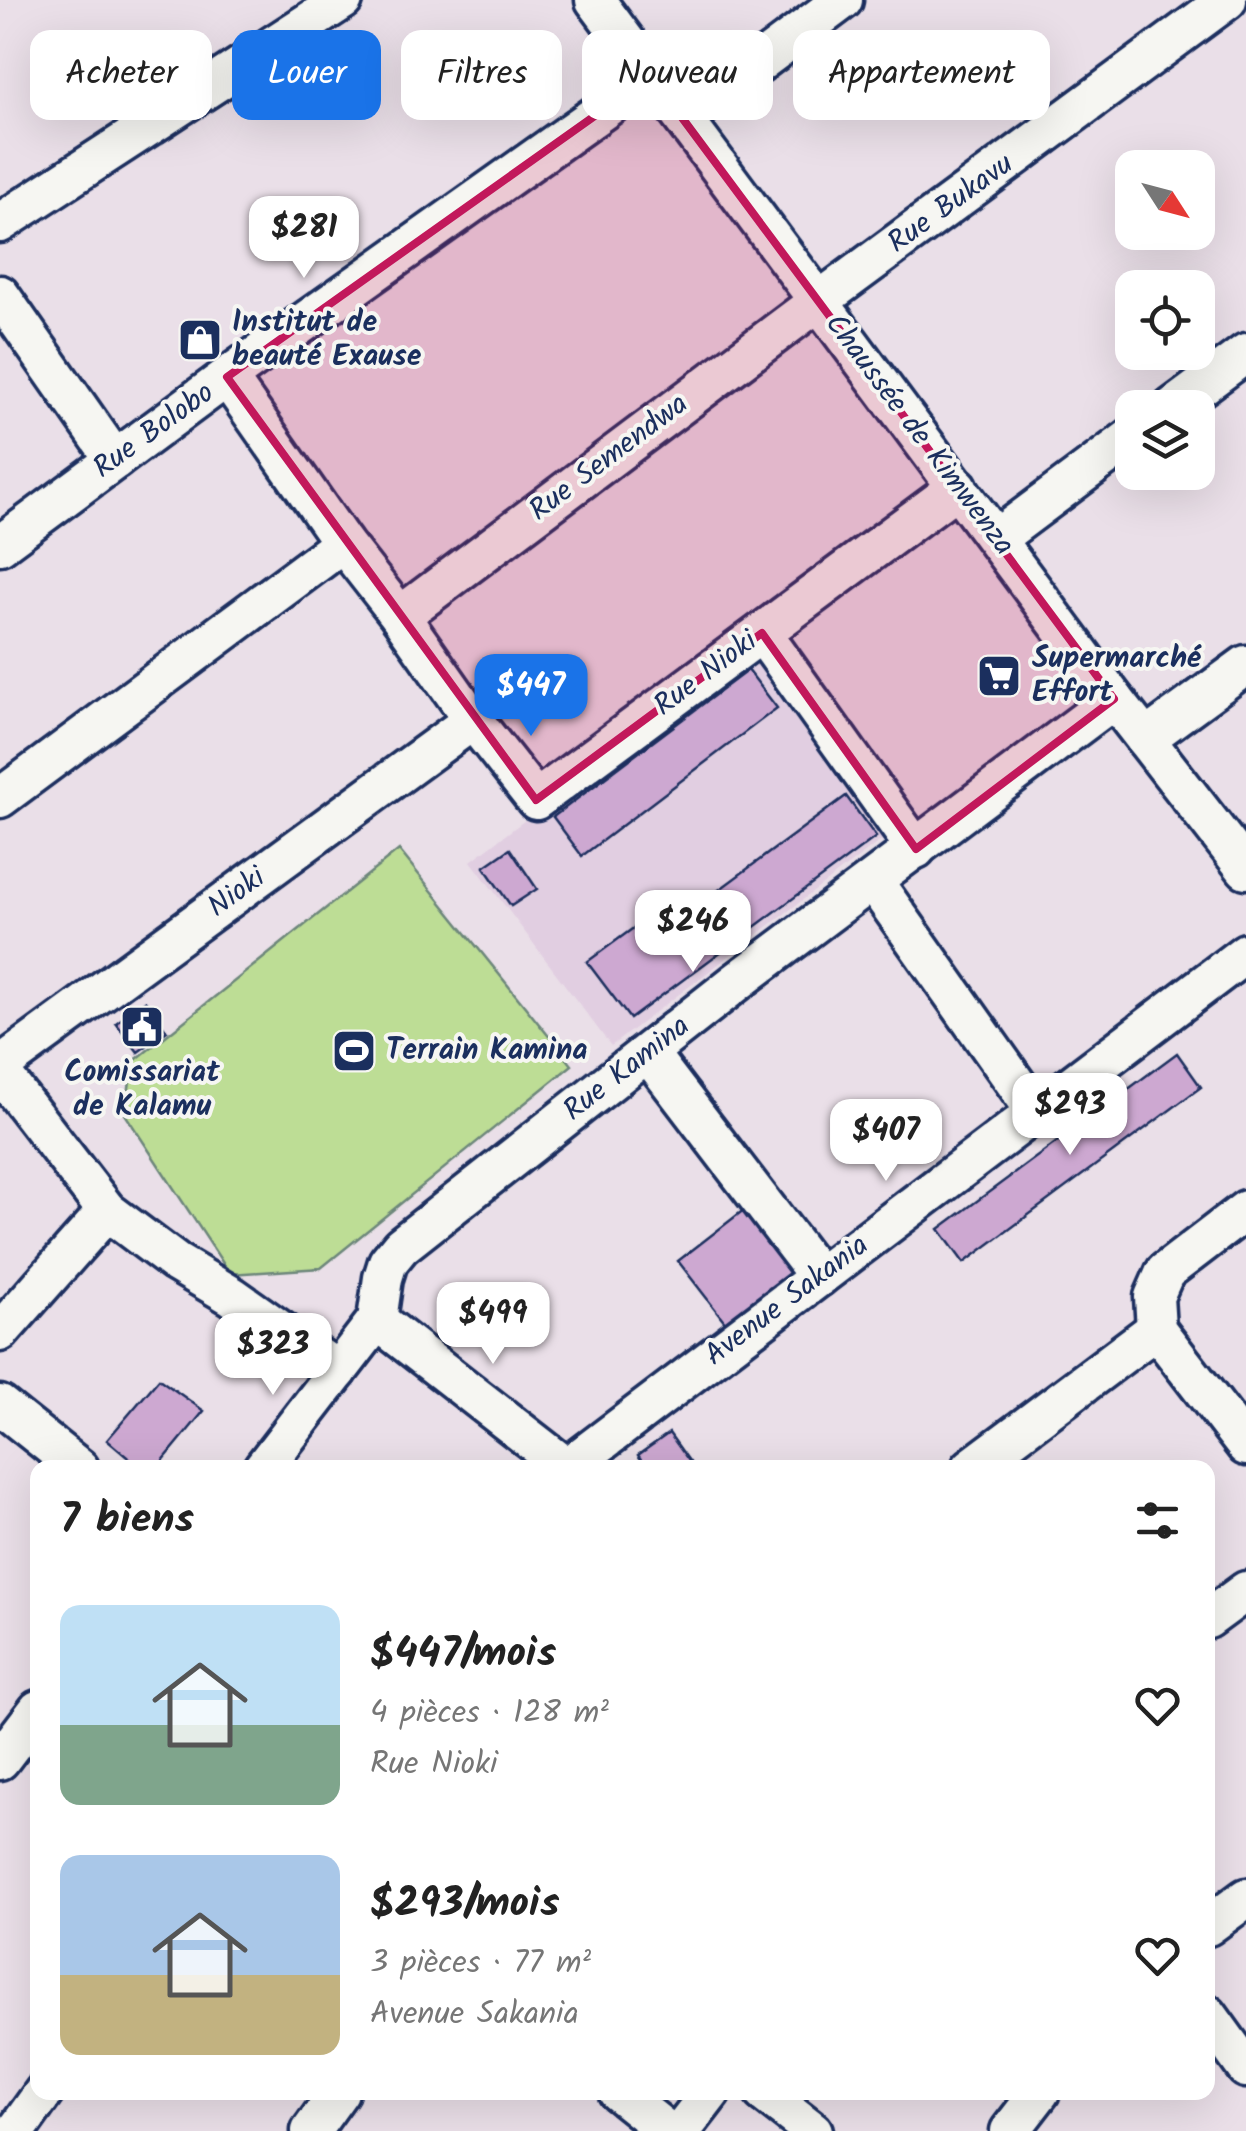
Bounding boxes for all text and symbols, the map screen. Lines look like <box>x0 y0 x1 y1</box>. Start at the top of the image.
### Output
chip: Acheter <box>30 30 212 120</box>
chip: Louer <box>232 30 381 120</box>
chip: Filtres <box>401 30 562 120</box>
chip: Nouveau <box>582 30 773 120</box>
chip: Appartement <box>793 30 1050 120</box>
street label: Rue Bukavu <box>878 142 1024 266</box>
north arrow <box>1115 150 1215 250</box>
map controls <box>1115 150 1215 490</box>
pin: $281 <box>245 196 363 281</box>
text: $281 <box>271 203 337 254</box>
button: locate <box>1115 270 1215 370</box>
place label: Institut de beauté Exause <box>232 299 422 381</box>
street label: Chaussée de Kimwenza <box>812 304 1026 566</box>
shop icon: Institut de beauté Exause <box>177 317 223 363</box>
street label: Rue Bolobo <box>83 370 225 492</box>
street label: Rue Semendwa <box>519 382 699 534</box>
button: layers <box>1115 390 1215 490</box>
street label: Rue Nioki <box>644 618 770 729</box>
place label: Supermarché Effort <box>1032 635 1202 717</box>
supermarket icon: Supermarché Effort <box>976 653 1022 699</box>
pin: $447 <box>472 654 590 739</box>
text: $447 <box>497 661 565 712</box>
street label: Nioki <box>198 854 278 931</box>
pin: $246 <box>634 890 752 975</box>
text: $246 <box>657 897 729 948</box>
public building icon: Comissariat de Kalamu <box>119 1004 165 1050</box>
street label: Rue Kamina <box>553 1004 701 1134</box>
place label: Terrain Kamina <box>386 1027 588 1075</box>
sports icon: Terrain Kamina <box>331 1028 377 1074</box>
place label: Comissariat de Kalamu <box>64 1049 220 1131</box>
pin: $293 <box>1011 1073 1129 1158</box>
text: $293 <box>1034 1080 1106 1131</box>
pin: $407 <box>827 1099 945 1184</box>
text: $407 <box>852 1106 920 1157</box>
street label: Avenue Sakania <box>694 1223 880 1379</box>
pin: $499 <box>434 1282 552 1367</box>
text: $499 <box>459 1289 527 1340</box>
pin: $323 <box>214 1313 332 1398</box>
text: $323 <box>237 1320 309 1371</box>
text: 7 biens <box>60 1487 194 1554</box>
icon: filters <box>1130 1493 1185 1548</box>
text: $447/mois <box>370 1621 556 1688</box>
icon: home <box>140 1645 260 1765</box>
icon: heart <box>1130 1678 1185 1733</box>
text: 4 pièces · 128 m² <box>370 1688 609 1739</box>
text: Rue Nioki <box>370 1739 498 1790</box>
text: $293/mois <box>370 1871 560 1938</box>
icon: home <box>140 1895 260 2015</box>
icon: heart <box>1130 1928 1185 1983</box>
text: 3 pièces · 77 m² <box>370 1938 591 1989</box>
text: Avenue Sakania <box>370 1989 579 2040</box>

